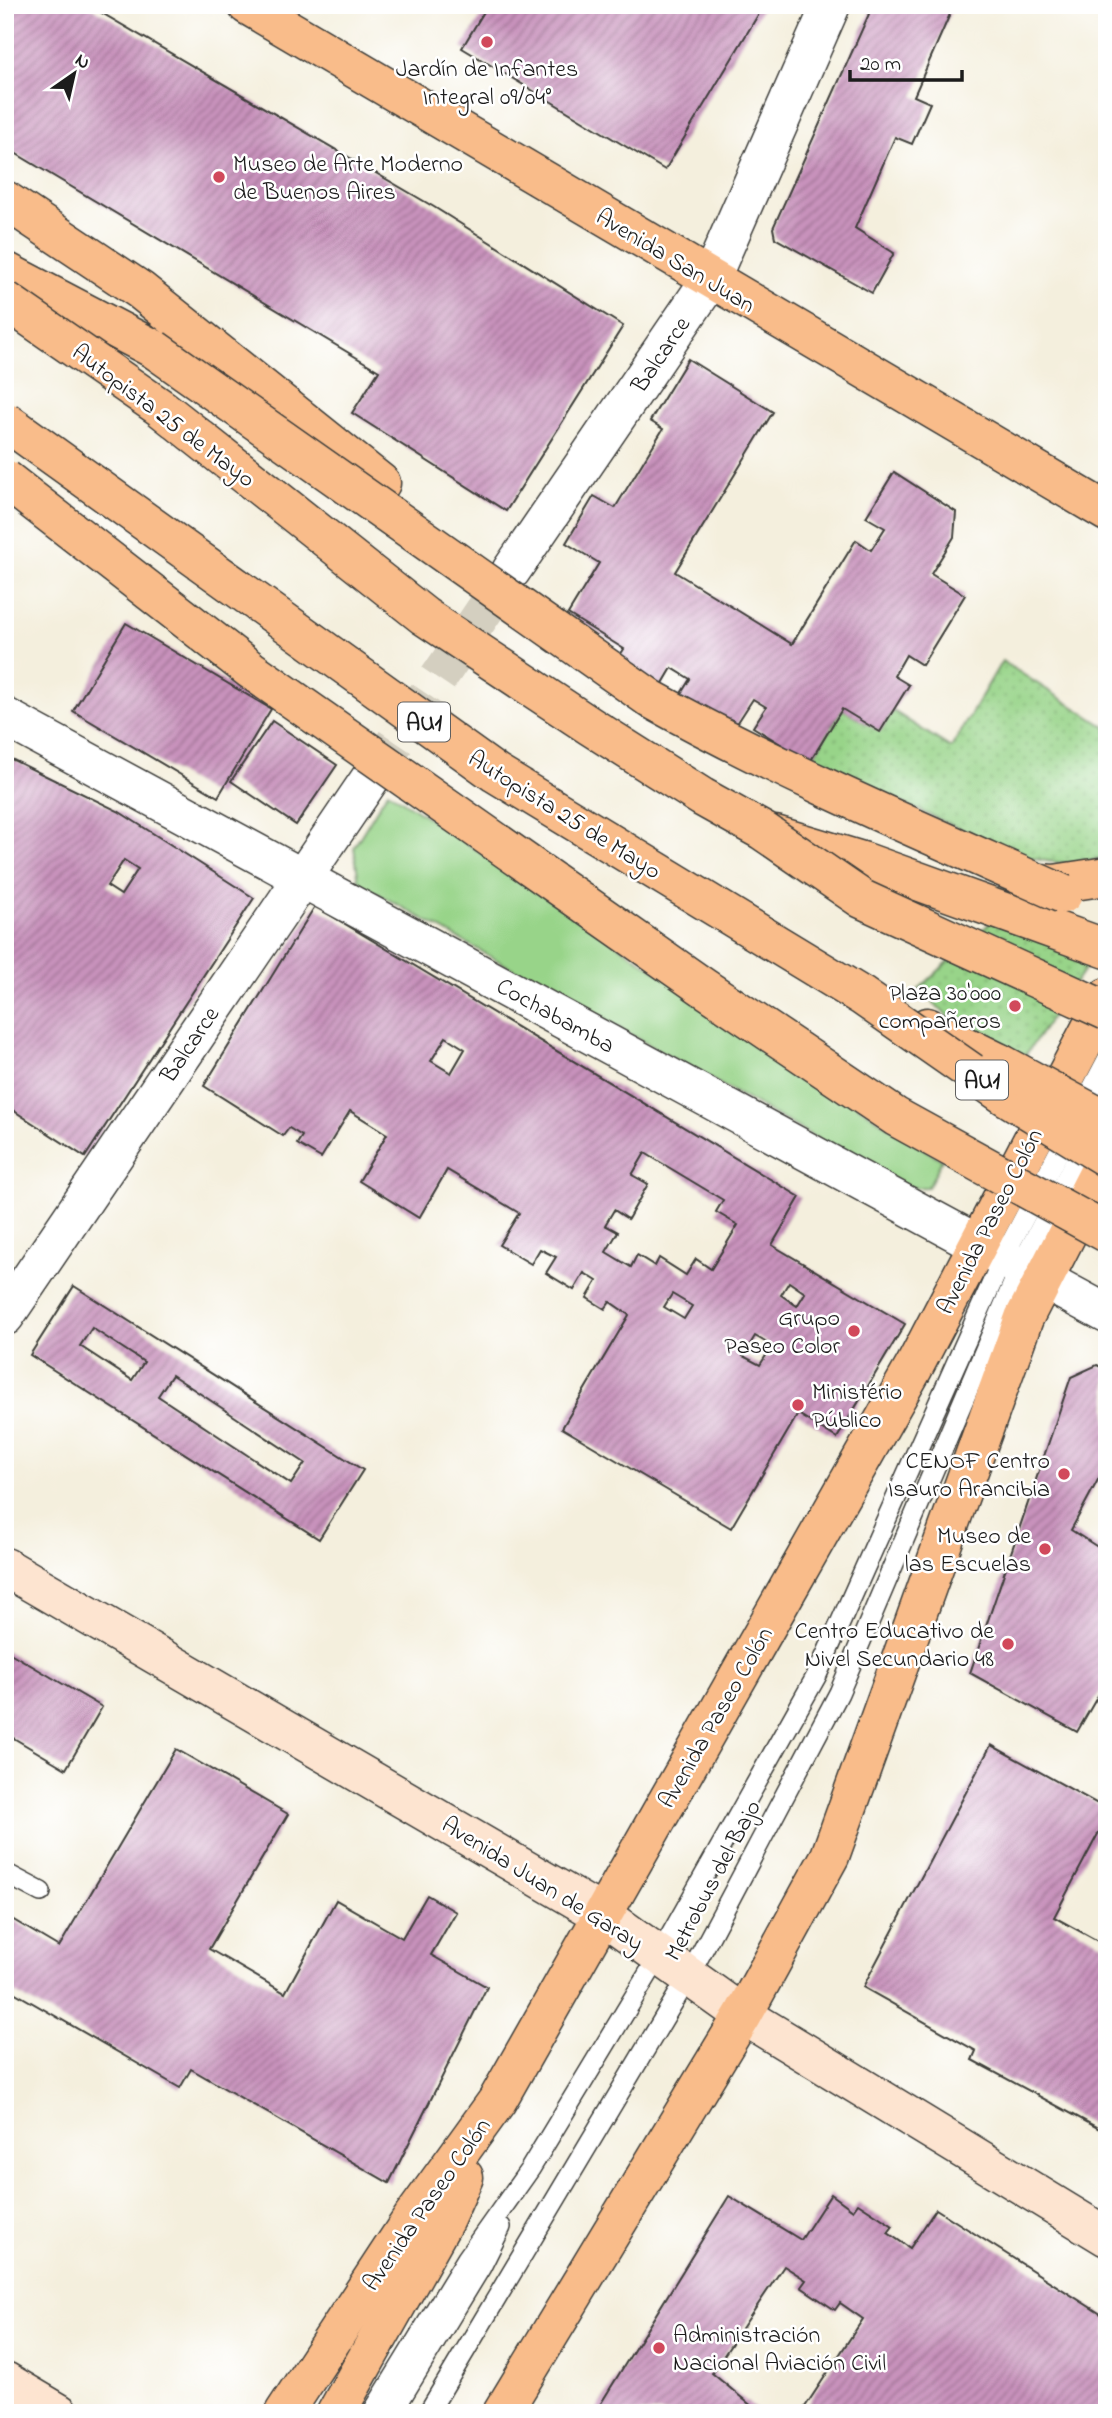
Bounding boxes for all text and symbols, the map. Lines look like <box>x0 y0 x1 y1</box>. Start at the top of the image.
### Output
marker: Jardín de Infantes Integral 09/04° <box>479 34 495 50</box>
north arrow <box>38 38 108 108</box>
scale bar <box>850 38 962 82</box>
text: N <box>69 47 95 77</box>
text: 20 m <box>860 50 901 80</box>
place label: Jardín de Infantes Integral 09/04° <box>396 53 578 116</box>
place label: Museo de Arte Moderno de Buenos Aires <box>233 148 463 211</box>
marker: Museo de Arte Moderno de Buenos Aires <box>211 169 227 185</box>
street label: Avenida San Juan <box>588 201 761 324</box>
street label: Balcarce <box>623 310 701 401</box>
street label: Autopista 25 de Mayo <box>63 336 262 498</box>
road number: AU1 <box>398 702 450 742</box>
street label: Autopista 25 de Mayo <box>460 743 667 891</box>
street label: Cochabamba <box>489 970 620 1064</box>
place label: Plaza 30'000 compañeros <box>879 977 1001 1040</box>
marker: Plaza 30'000 compañeros <box>1007 998 1023 1014</box>
street label: Balcarce <box>152 1000 230 1091</box>
road number: AU1 <box>956 1060 1008 1100</box>
street label: Avenida Paseo Colón <box>929 1123 1053 1321</box>
place label: Grupo Paseo Color <box>724 1302 841 1365</box>
marker: Grupo Paseo Color <box>846 1323 862 1339</box>
place label: Ministério Público <box>812 1376 902 1439</box>
marker: Ministério Público <box>790 1397 806 1413</box>
place label: CENOF Centro Isauro Arancibia <box>888 1445 1050 1508</box>
marker: CENOF Centro Isauro Arancibia <box>1056 1466 1072 1482</box>
place label: Museo de las Escuelas <box>905 1520 1031 1583</box>
marker: Museo de las Escuelas <box>1037 1541 1053 1557</box>
place label: Centro Educativo de Nivel Secundario 48 <box>795 1615 994 1678</box>
street label: Avenida Paseo Colón <box>651 1621 783 1815</box>
marker: Centro Educativo de Nivel Secundario 48 <box>1000 1636 1016 1652</box>
street label: Metrobus del Bajo <box>657 1794 771 1968</box>
street label: Avenida Juan de Garay <box>433 1809 649 1962</box>
street label: Avenida Paseo Colón <box>355 2112 501 2299</box>
place label: Administración Nacional Aviación Civil <box>673 2319 886 2382</box>
marker: Administración Nacional Aviación Civil <box>651 2340 667 2356</box>

